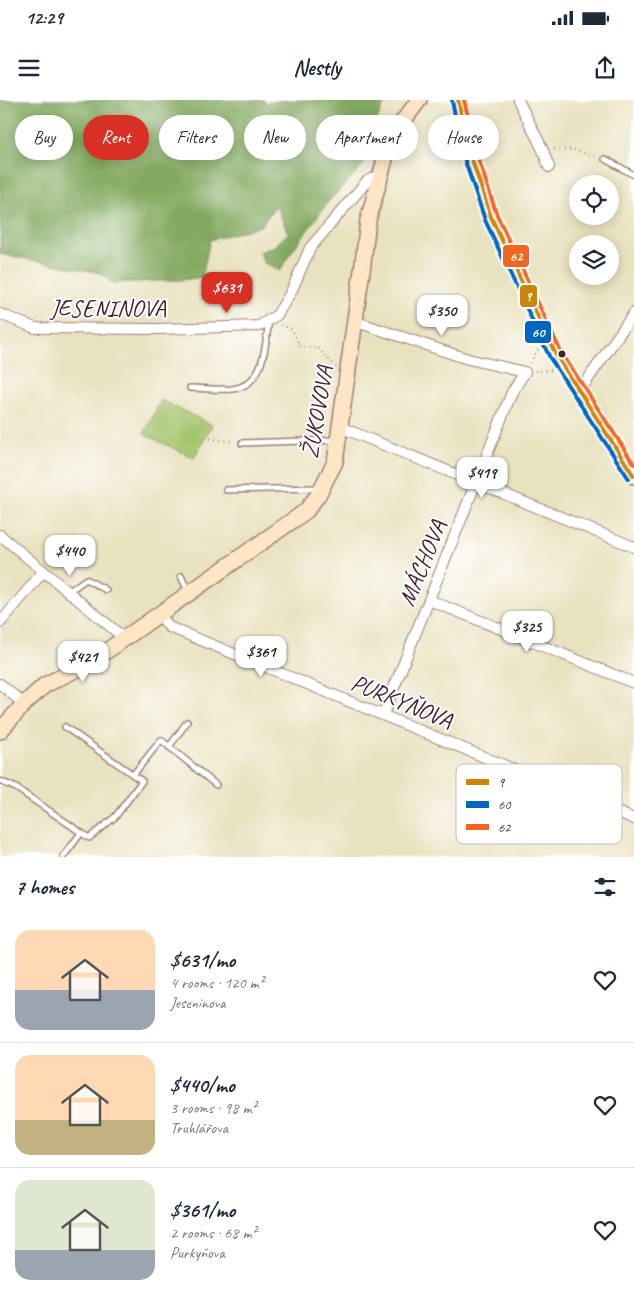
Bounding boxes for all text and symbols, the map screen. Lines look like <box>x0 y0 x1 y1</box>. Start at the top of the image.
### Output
text: 12:29 <box>25 6 63 30</box>
icon: menu <box>15 54 43 82</box>
text: Nestly <box>293 54 341 82</box>
icon: share <box>591 54 619 82</box>
chip: Buy <box>15 115 73 160</box>
chip: Rent <box>83 115 149 160</box>
chip: Filters <box>159 115 234 160</box>
chip: New <box>244 115 306 160</box>
chip: Apartment <box>316 115 418 160</box>
chip: House <box>428 115 499 160</box>
map controls <box>569 175 619 285</box>
button: locate <box>569 175 619 225</box>
button: layers <box>569 235 619 285</box>
line badge: 62 <box>502 244 530 268</box>
text: 62 <box>510 248 524 265</box>
pin: $631 <box>197 272 257 314</box>
text: $631 <box>212 278 242 298</box>
line badge: 9 <box>519 284 538 308</box>
text: 9 <box>525 288 533 305</box>
street label: JESENINOVA <box>49 293 167 323</box>
pin: $350 <box>412 294 472 337</box>
text: $350 <box>428 301 456 321</box>
line badge: 60 <box>524 320 552 344</box>
text: 60 <box>532 324 546 341</box>
unlabelled marker <box>557 349 567 359</box>
street label: ŽUKOVOVA <box>294 363 340 460</box>
pin: $419 <box>452 456 512 499</box>
text: $419 <box>468 463 496 483</box>
street label: MÁCHOVA <box>391 515 453 610</box>
pin: $440 <box>40 534 100 577</box>
text: $440 <box>56 541 84 561</box>
pin: $325 <box>497 610 557 653</box>
text: $325 <box>513 617 541 637</box>
pin: $361 <box>231 636 291 678</box>
pin: $421 <box>53 640 113 683</box>
text: $361 <box>246 642 276 662</box>
text: $421 <box>69 647 97 667</box>
street label: PURKYŇOVA <box>347 667 458 735</box>
legend <box>456 764 622 844</box>
text: 9 <box>498 774 506 791</box>
text: 60 <box>498 796 512 813</box>
text: 62 <box>498 819 512 836</box>
icon: filters <box>591 873 619 901</box>
text: 7 homes <box>15 874 74 900</box>
text: $631/mo <box>170 947 235 973</box>
icon: home <box>55 950 115 1010</box>
icon: heart <box>591 966 619 994</box>
text: 4 rooms · 120 m² <box>170 973 264 993</box>
text: Jeseninova <box>170 993 225 1013</box>
text: $440/mo <box>170 1072 235 1098</box>
icon: home <box>55 1075 115 1135</box>
icon: heart <box>591 1091 619 1119</box>
text: 3 rooms · 98 m² <box>170 1098 256 1118</box>
text: Truhlářova <box>170 1118 228 1138</box>
text: $361/mo <box>170 1197 235 1223</box>
icon: home <box>55 1200 115 1260</box>
icon: heart <box>591 1216 619 1244</box>
text: 2 rooms · 68 m² <box>170 1223 256 1243</box>
text: Purkyňova <box>170 1243 225 1263</box>

